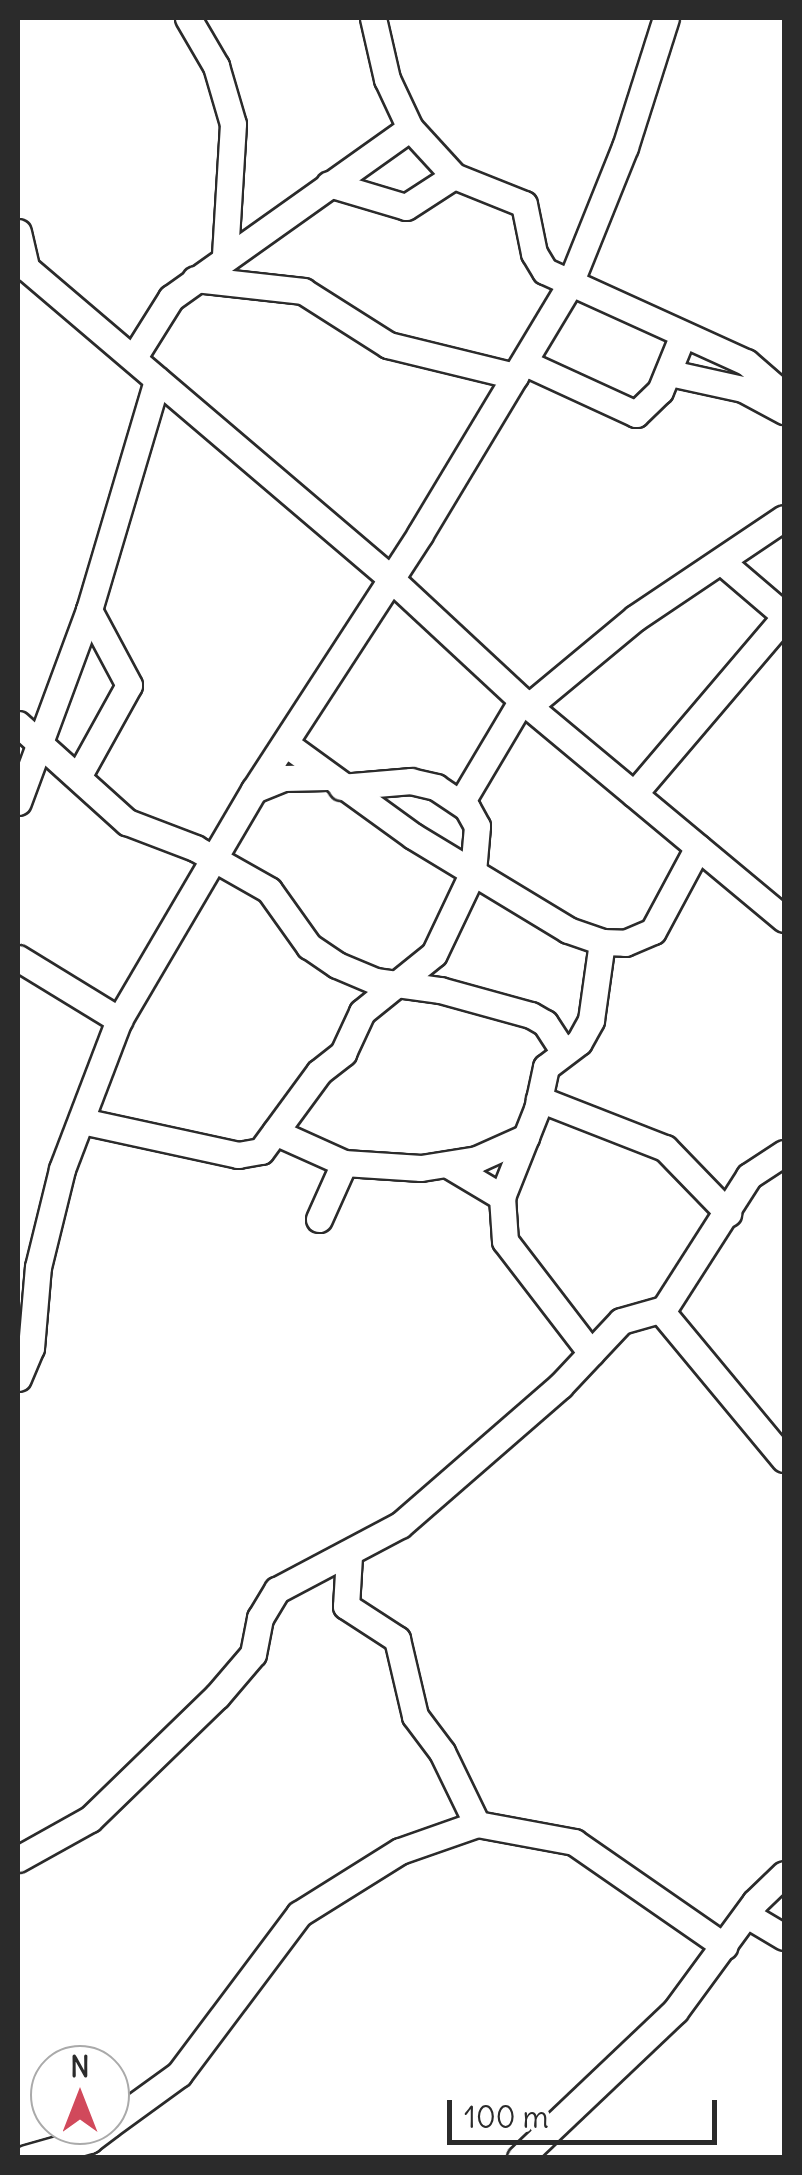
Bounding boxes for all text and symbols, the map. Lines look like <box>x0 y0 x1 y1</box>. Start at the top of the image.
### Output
north arrow <box>30 2045 130 2145</box>
text: N <box>70 2049 90 2085</box>
scale bar <box>452 2080 722 2142</box>
text: 100 m <box>464 2098 549 2136</box>

